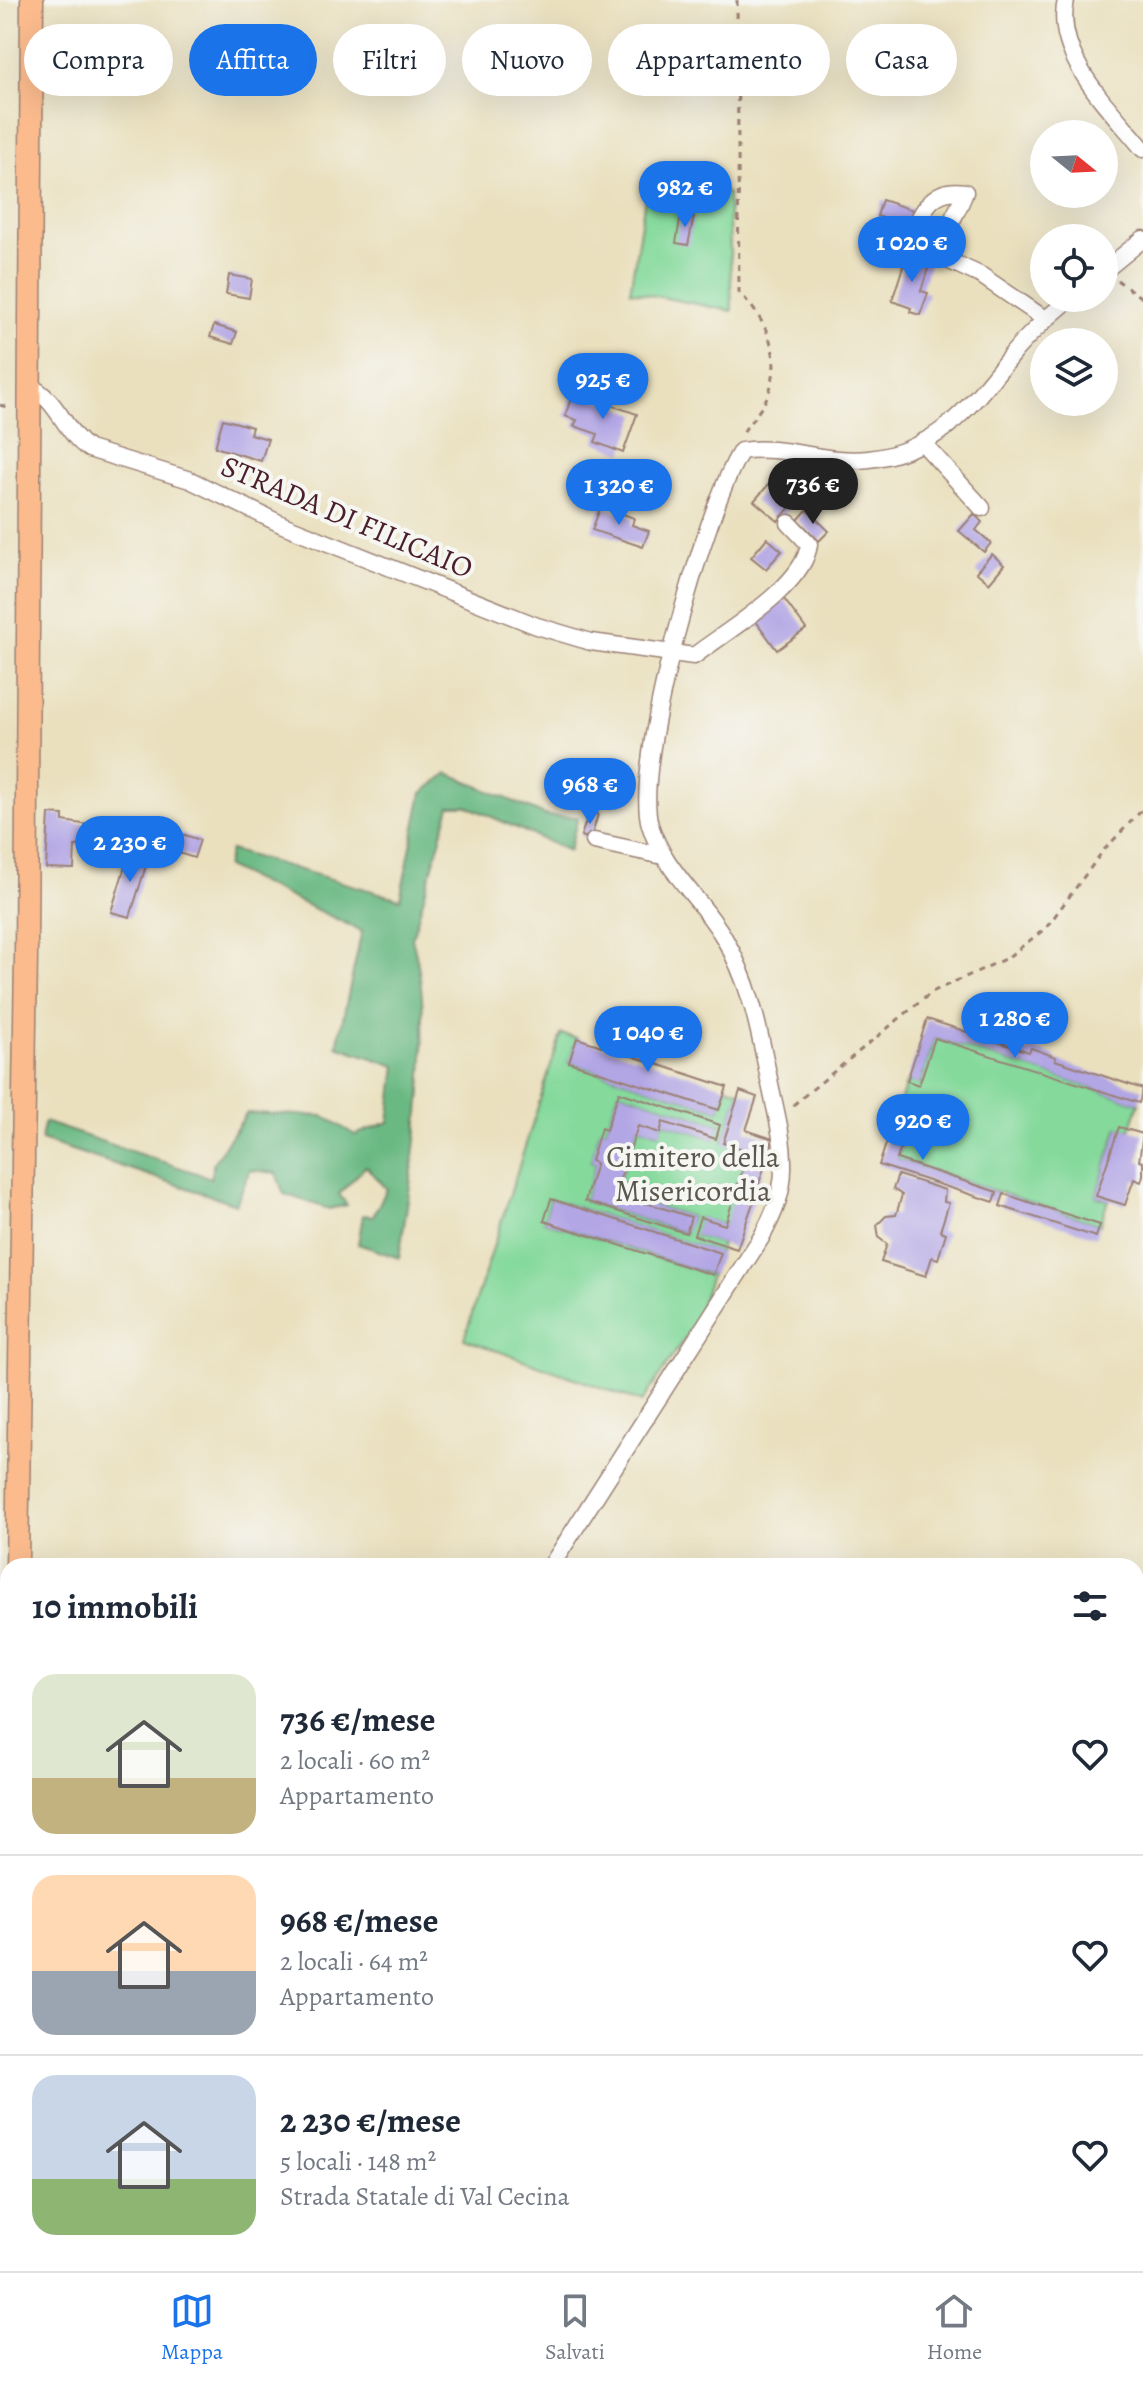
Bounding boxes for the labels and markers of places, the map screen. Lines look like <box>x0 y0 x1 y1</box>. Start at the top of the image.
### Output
pin: 982 € <box>629 161 741 229</box>
pin: 1 020 € <box>838 216 986 284</box>
pin: 925 € <box>547 353 659 421</box>
pin: 736 € <box>757 458 869 526</box>
pin: 1 320 € <box>545 459 693 527</box>
pin: 968 € <box>534 758 646 826</box>
pin: 2 230 € <box>56 816 204 884</box>
pin: 1 280 € <box>941 992 1089 1060</box>
pin: 1 040 € <box>574 1006 722 1074</box>
pin: 920 € <box>867 1094 979 1162</box>

